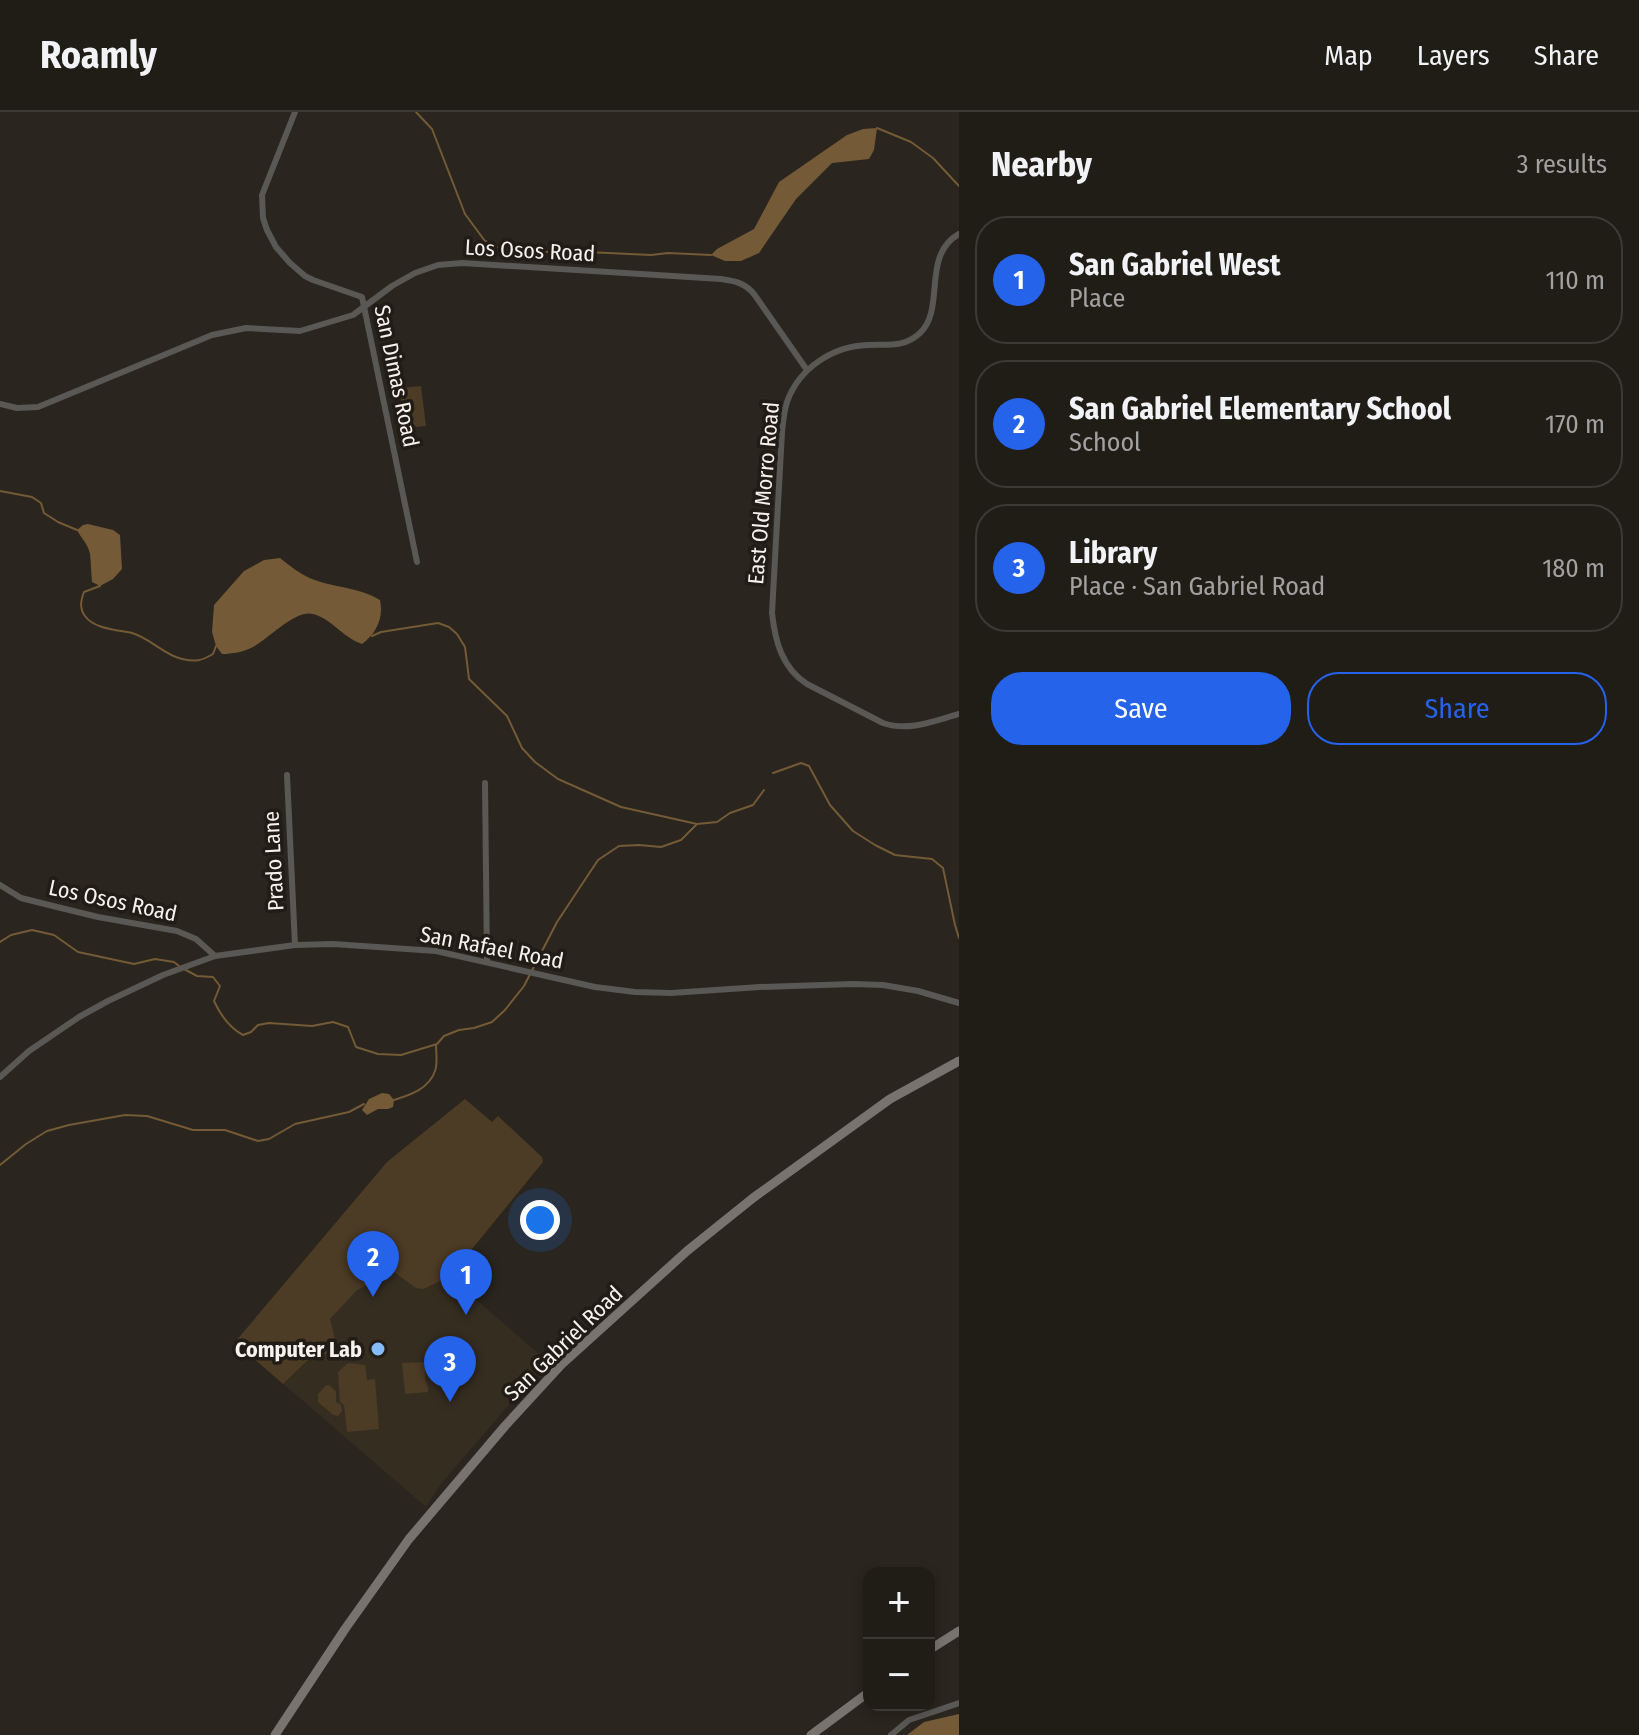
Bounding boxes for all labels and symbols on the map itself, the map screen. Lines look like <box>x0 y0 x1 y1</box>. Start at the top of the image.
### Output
street label: Los Osos Road <box>464 234 596 267</box>
street label: San Dimas Road <box>368 303 425 450</box>
street label: East Old Morro Road <box>742 401 785 585</box>
street label: Prado Lane <box>257 810 290 912</box>
street label: Los Osos Road <box>46 874 179 927</box>
street label: San Rafael Road <box>418 920 566 975</box>
your location <box>520 1200 560 1240</box>
pin: 2 <box>347 1231 399 1297</box>
pin: 1 <box>440 1249 492 1315</box>
street label: San Gabriel Road <box>498 1280 628 1407</box>
place label: Computer Lab <box>235 1336 362 1363</box>
pin: 3 <box>424 1336 476 1402</box>
marker: Computer Lab <box>369 1340 387 1358</box>

